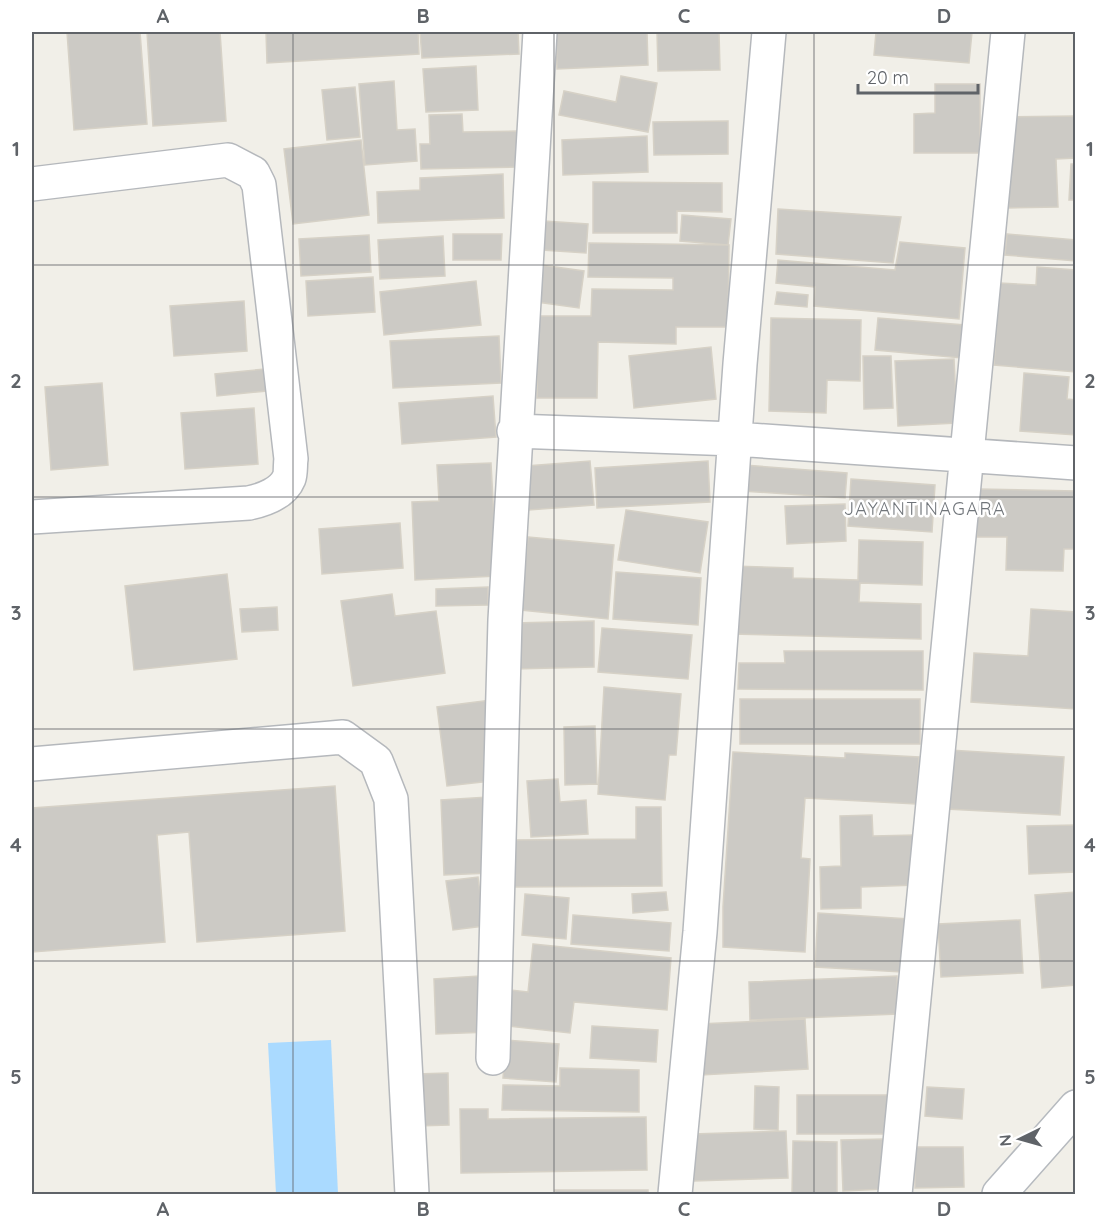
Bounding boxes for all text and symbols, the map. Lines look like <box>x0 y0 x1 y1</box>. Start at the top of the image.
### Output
text: A <box>157 3 170 28</box>
text: B <box>416 3 430 28</box>
text: C <box>678 3 691 28</box>
text: D <box>937 3 951 28</box>
scale bar <box>858 57 978 95</box>
text: 20 m <box>867 66 909 89</box>
text: 1 <box>12 136 20 161</box>
text: 1 <box>1086 136 1094 161</box>
text: 2 <box>10 368 22 393</box>
text: 2 <box>1084 368 1096 393</box>
district label: JAYANTINAGARA <box>844 497 1006 520</box>
text: 3 <box>11 600 21 625</box>
text: 3 <box>1085 600 1095 625</box>
text: 4 <box>10 832 22 857</box>
text: 4 <box>1084 832 1096 857</box>
text: 5 <box>10 1064 22 1089</box>
text: 5 <box>1084 1064 1096 1089</box>
north arrow <box>990 1109 1050 1169</box>
text: N <box>995 1134 1016 1147</box>
text: A <box>157 1196 170 1221</box>
text: B <box>416 1196 430 1221</box>
text: C <box>678 1196 691 1221</box>
text: D <box>937 1196 951 1221</box>

